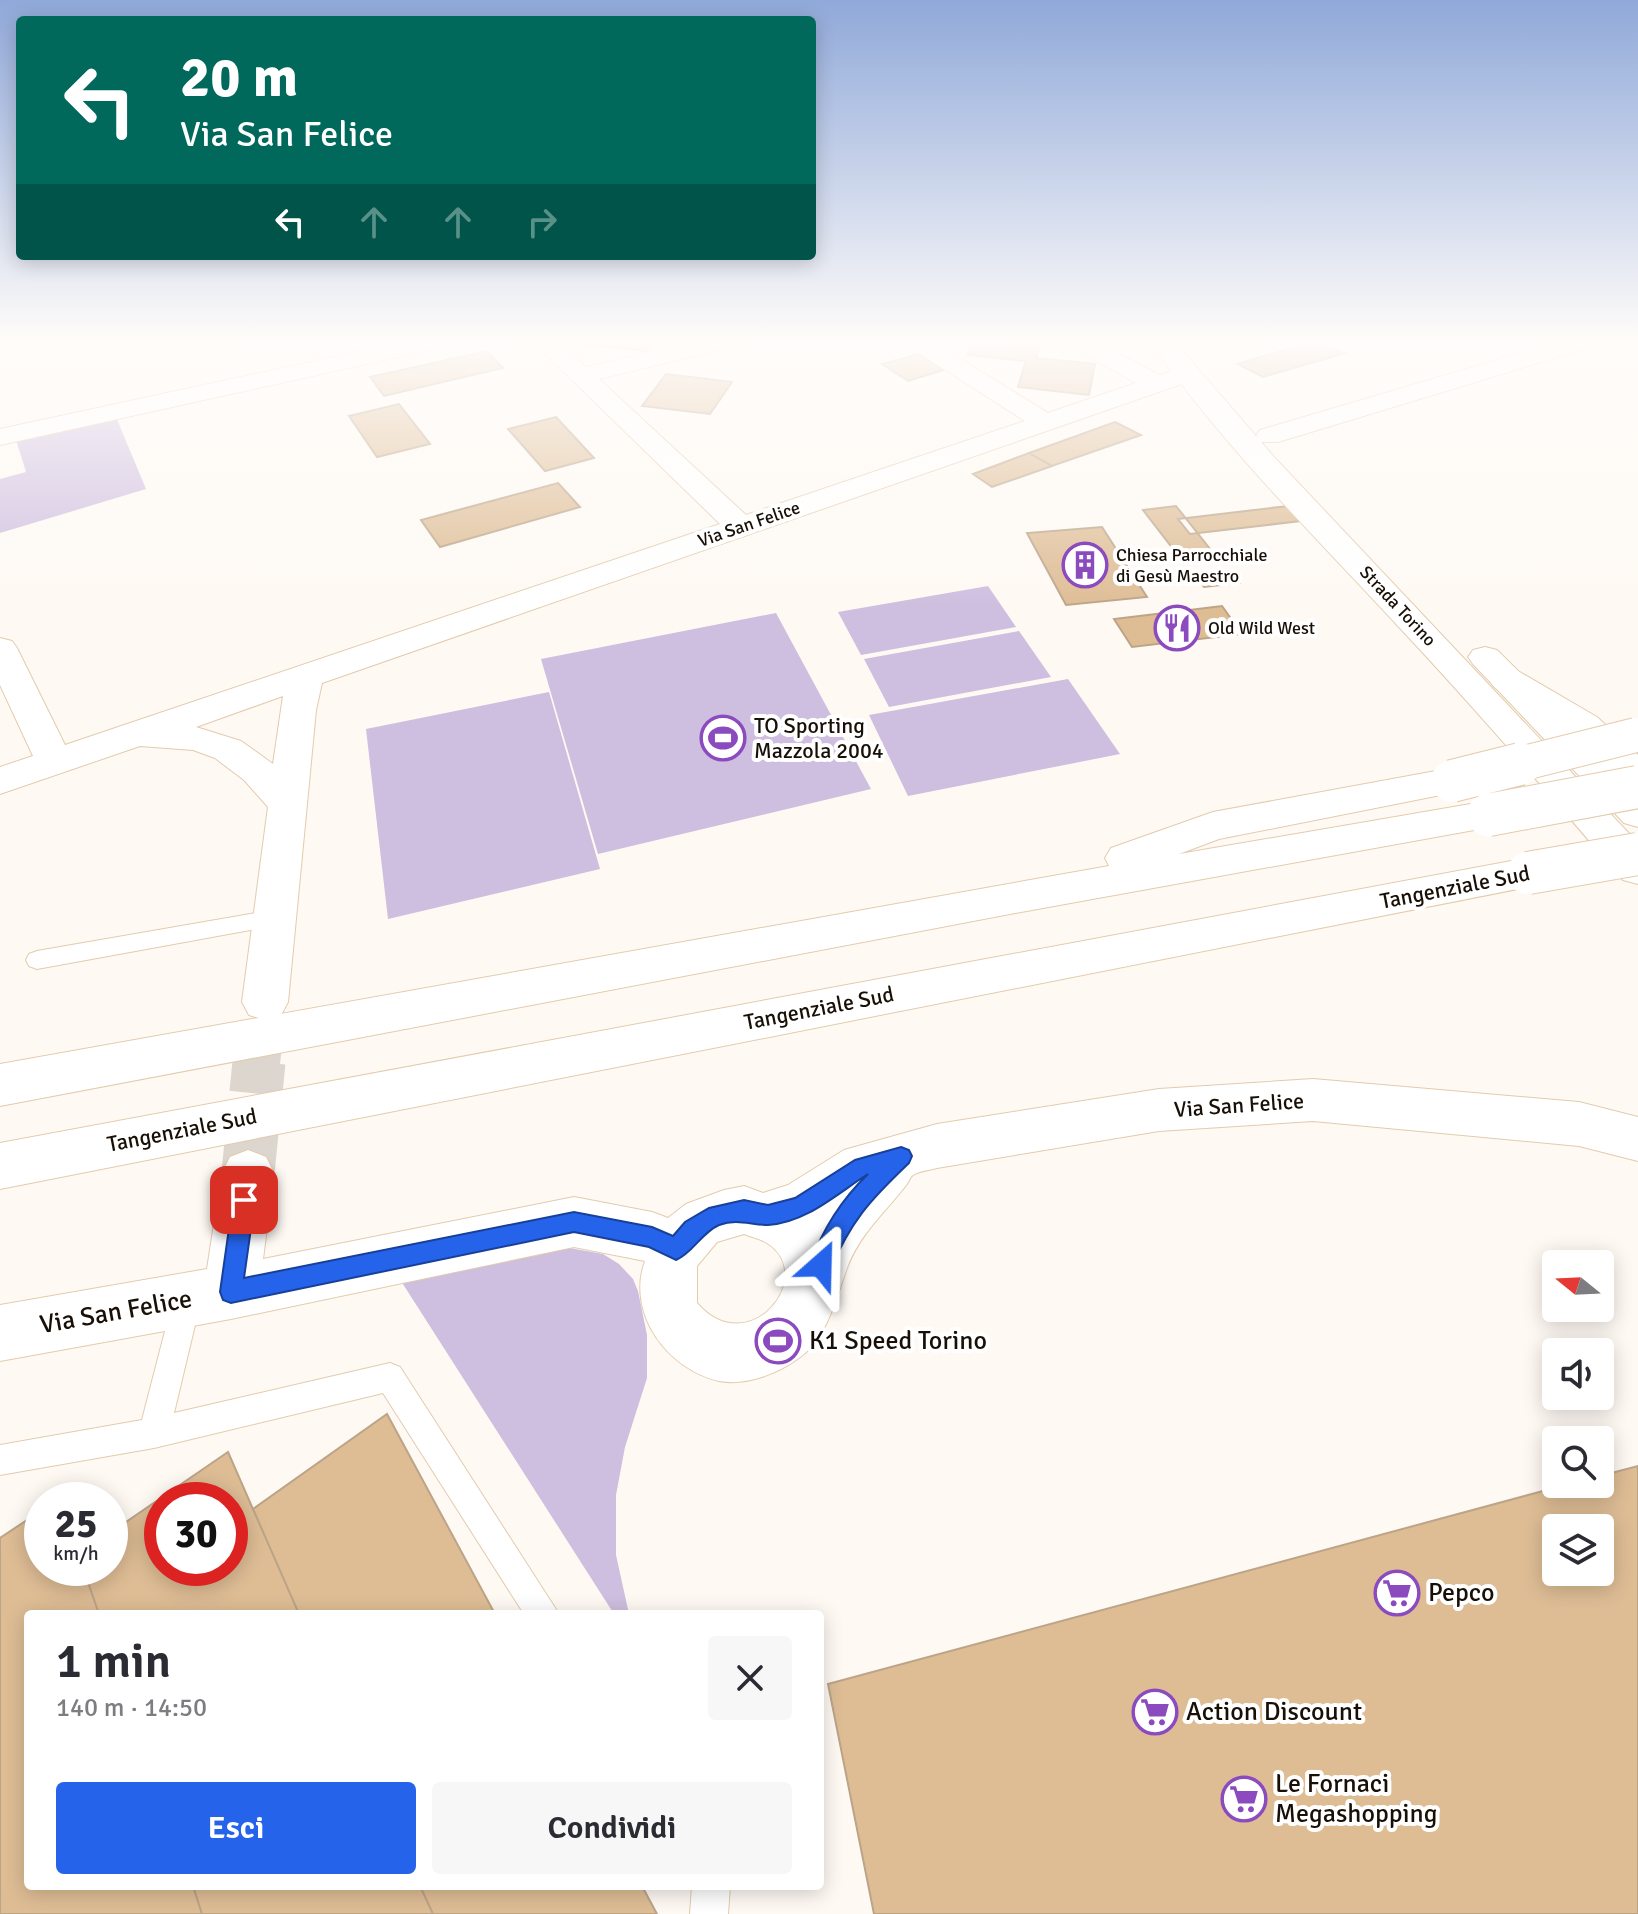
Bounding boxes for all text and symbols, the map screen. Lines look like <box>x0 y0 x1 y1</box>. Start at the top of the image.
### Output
text: 20 m <box>180 43 298 112</box>
icon: left <box>48 48 152 152</box>
text: Via San Felice <box>180 112 393 157</box>
icon: left <box>268 200 312 244</box>
icon: ahead <box>352 200 396 244</box>
icon: ahead <box>436 200 480 244</box>
icon: right <box>520 200 564 244</box>
street label: Via San Felice <box>695 496 803 552</box>
building icon: Chiesa Parrocchiale di Gesù Maestro <box>1061 541 1109 589</box>
place label: Chiesa Parrocchiale di Gesù Maestro <box>1116 544 1268 587</box>
street label: Strada Torino <box>1355 561 1441 651</box>
restaurant icon: Old Wild West <box>1153 604 1201 652</box>
place label: Old Wild West <box>1208 617 1315 639</box>
place label: TO Sporting Mazzola 2004 <box>754 712 884 764</box>
sports icon: TO Sporting Mazzola 2004 <box>699 714 747 762</box>
street label: Tangenziale Sud <box>1378 859 1532 915</box>
street label: Tangenziale Sud <box>742 980 896 1036</box>
street label: Via San Felice <box>1173 1087 1305 1123</box>
street label: Tangenziale Sud <box>105 1102 259 1158</box>
pin <box>210 1166 278 1234</box>
icon: arrive <box>222 1178 266 1222</box>
position arrow <box>779 1223 863 1307</box>
north arrow <box>1542 1250 1614 1322</box>
map controls <box>1542 1250 1614 1586</box>
street label: Via San Felice <box>37 1283 195 1341</box>
sports icon: K1 Speed Torino <box>754 1317 802 1365</box>
place label: K1 Speed Torino <box>809 1325 987 1357</box>
button: sound <box>1542 1338 1614 1410</box>
button: search <box>1542 1426 1614 1498</box>
speed limit sign: 30 <box>144 1482 248 1586</box>
text: 25 <box>54 1499 98 1549</box>
button: layers <box>1542 1514 1614 1586</box>
text: km/h <box>53 1541 99 1566</box>
supermarket icon: Pepco <box>1373 1569 1421 1617</box>
place label: Pepco <box>1428 1577 1494 1609</box>
text: 1 min <box>56 1632 171 1691</box>
button: close <box>708 1636 792 1720</box>
supermarket icon: Action Discount <box>1131 1688 1179 1736</box>
text: 140 m · 14:50 <box>56 1692 207 1724</box>
place label: Action Discount <box>1186 1696 1362 1728</box>
place label: Le Fornaci Megashopping <box>1275 1768 1438 1830</box>
supermarket icon: Le Fornaci Megashopping <box>1220 1775 1268 1823</box>
button: Esci <box>56 1782 416 1874</box>
button: Condividi <box>432 1782 792 1874</box>

